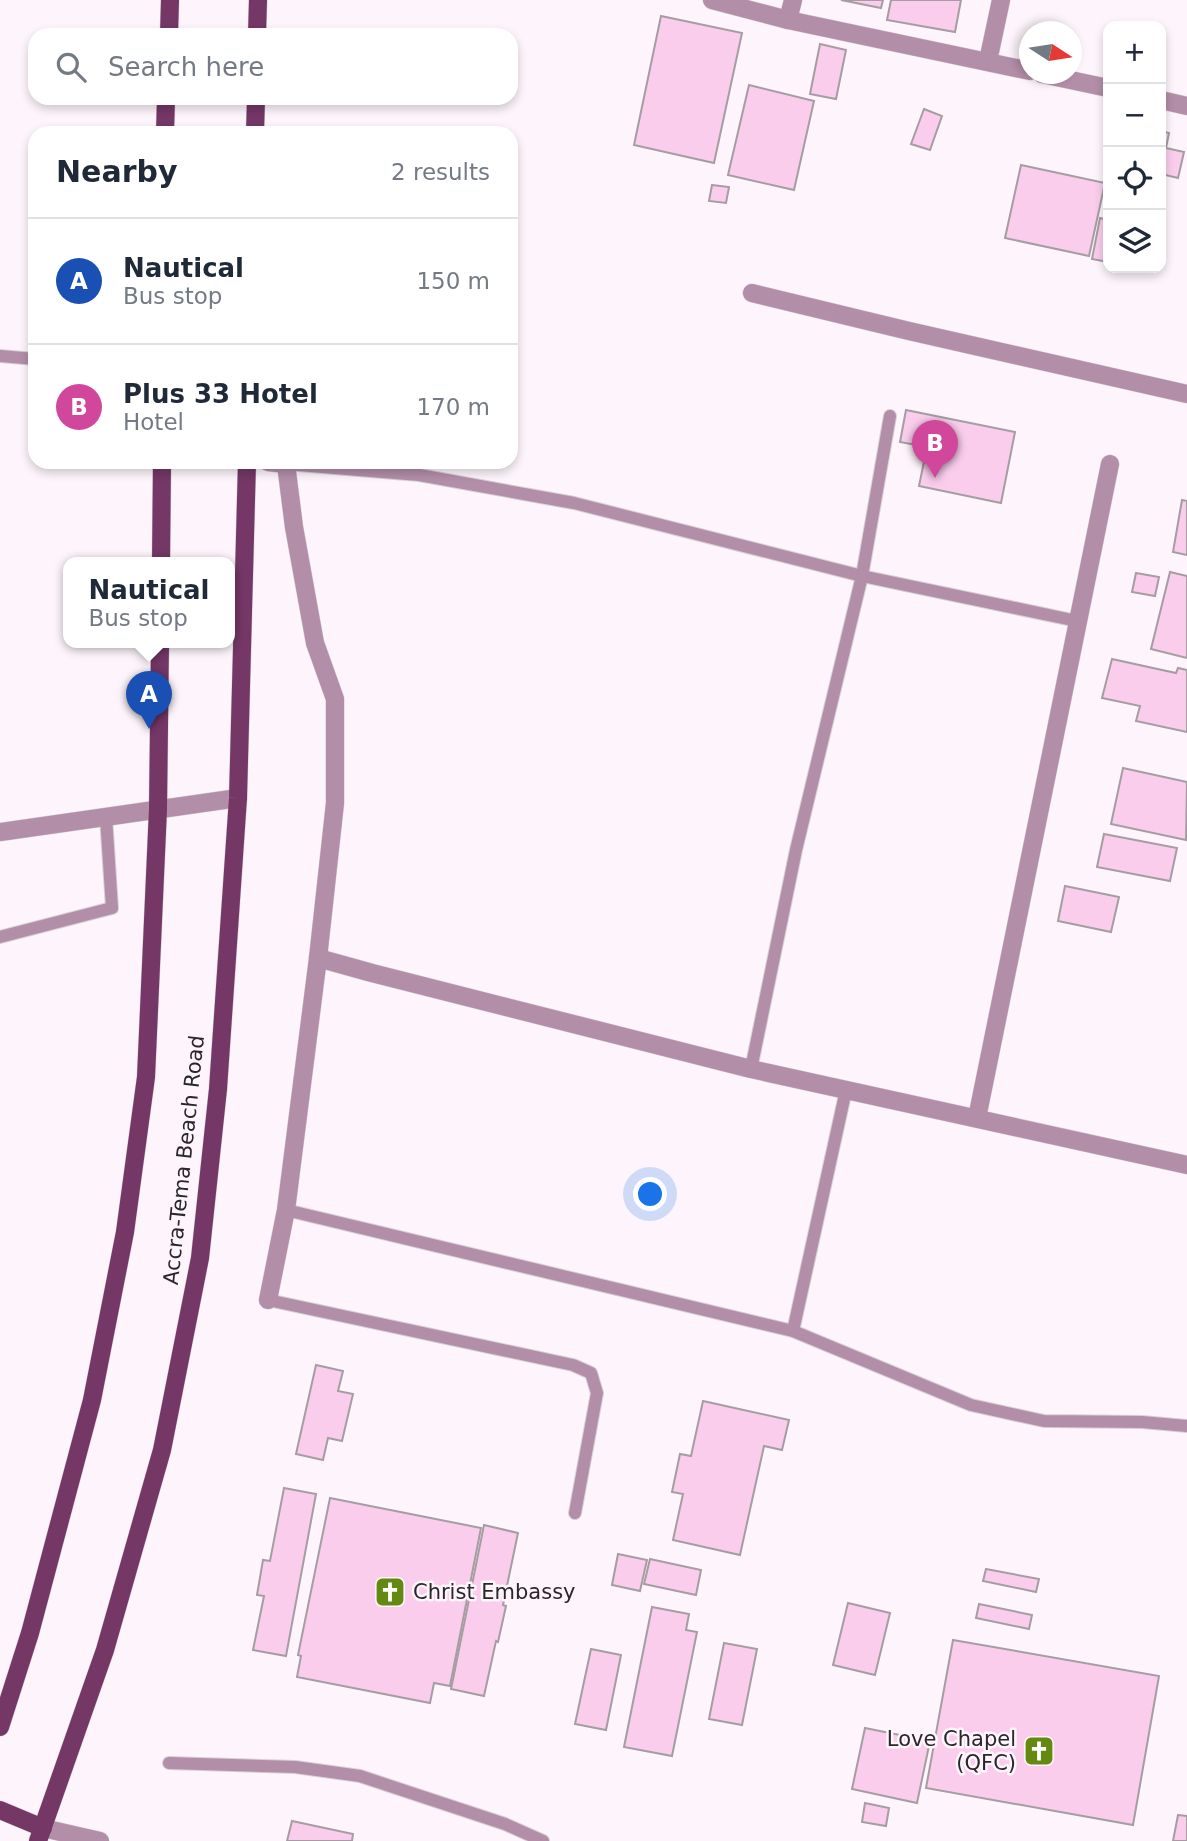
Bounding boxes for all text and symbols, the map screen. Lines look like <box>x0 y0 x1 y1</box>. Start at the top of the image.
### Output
north arrow <box>1019 21 1082 84</box>
map controls <box>1103 21 1166 273</box>
button: + <box>1103 21 1166 84</box>
search box <box>28 28 518 105</box>
icon: search <box>52 48 90 86</box>
text: Search here <box>108 52 264 82</box>
button: − <box>1103 84 1166 147</box>
button: locate <box>1103 147 1166 210</box>
text: Nearby <box>56 154 178 189</box>
text: 2 results <box>391 159 490 185</box>
button: layers <box>1103 210 1166 273</box>
text: Nautical <box>123 253 244 283</box>
text: A <box>70 268 88 294</box>
text: 150 m <box>416 268 490 294</box>
text: Bus stop <box>123 283 222 309</box>
text: Plus 33 Hotel <box>123 379 318 409</box>
text: B <box>70 394 88 420</box>
text: 170 m <box>416 394 490 420</box>
text: Hotel <box>123 409 184 435</box>
pin: B <box>912 420 958 478</box>
popup <box>63 557 235 648</box>
text: Nautical <box>88 575 210 605</box>
text: Bus stop <box>88 605 188 631</box>
pin: A <box>126 671 172 729</box>
street label: Accra-Tema Beach Road <box>159 1034 209 1286</box>
your location <box>633 1177 667 1211</box>
church icon: Christ Embassy <box>373 1575 407 1609</box>
place label: Christ Embassy <box>413 1580 576 1604</box>
place label: Love Chapel (QFC) <box>887 1727 1016 1775</box>
church icon: Love Chapel (QFC) <box>1022 1734 1056 1768</box>

